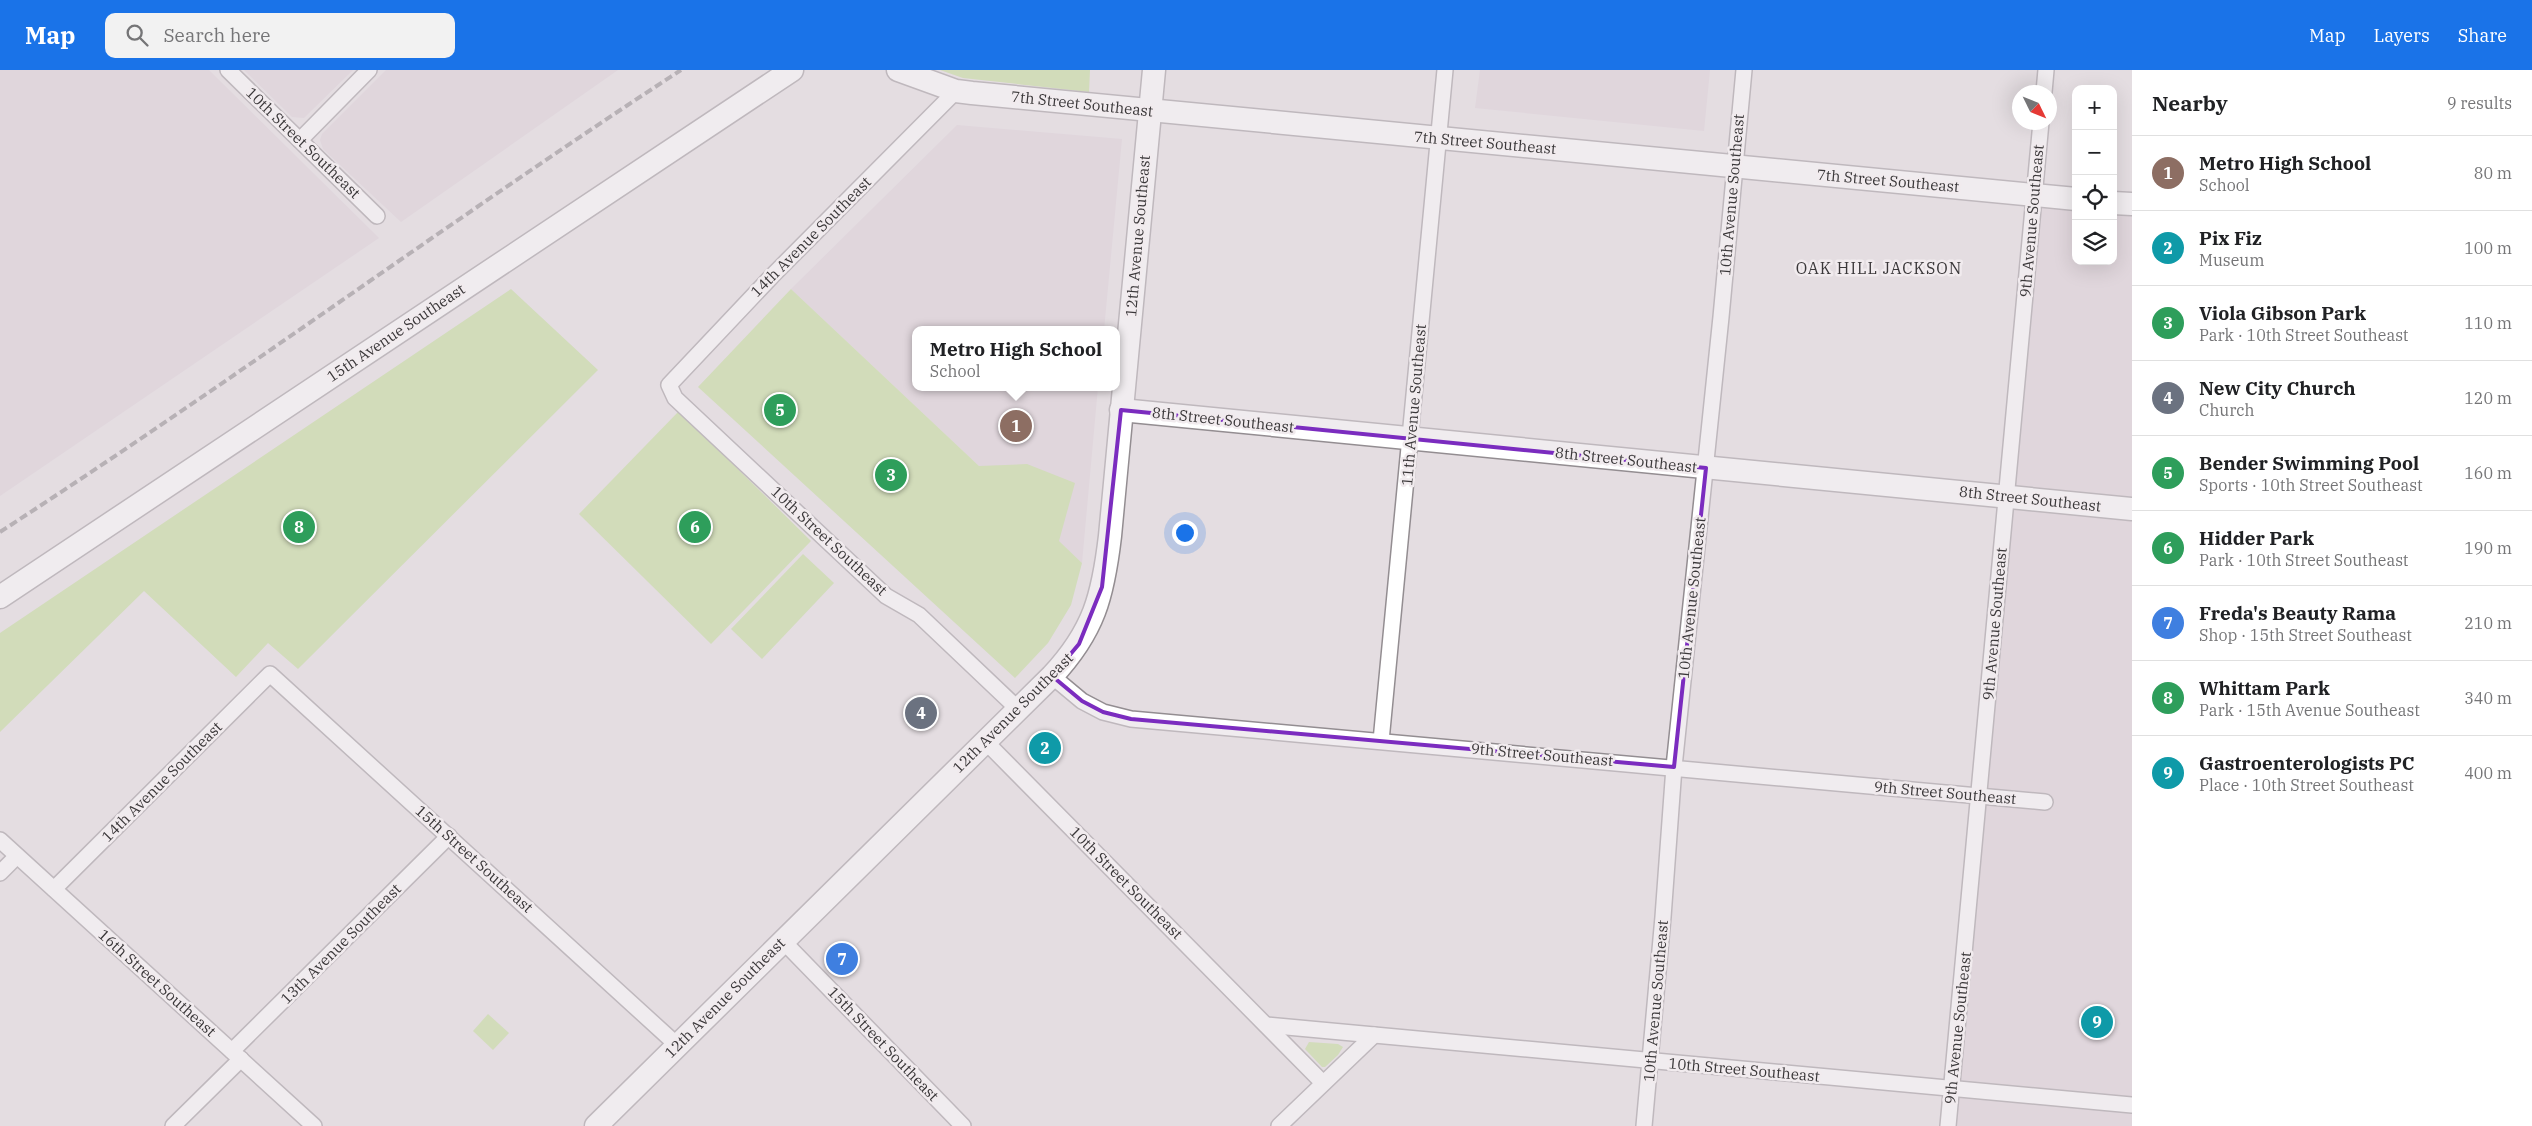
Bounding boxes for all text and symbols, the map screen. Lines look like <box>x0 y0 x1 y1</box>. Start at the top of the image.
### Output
search box <box>105 13 455 58</box>
text: Map <box>25 19 75 51</box>
icon: search <box>123 21 151 49</box>
text: Search here <box>163 23 270 47</box>
text: Map <box>2309 24 2346 47</box>
text: Layers <box>2374 24 2430 47</box>
text: Share <box>2458 24 2507 47</box>
street label: 10th Street Southeast <box>242 83 365 202</box>
north arrow <box>2012 85 2057 130</box>
map controls <box>2072 85 2117 265</box>
button: + <box>2072 85 2117 130</box>
street label: 7th Street Southeast <box>1010 87 1154 120</box>
text: Nearby <box>2152 89 2228 117</box>
text: 9 results <box>2447 93 2512 113</box>
street label: 10th Avenue Southeast <box>1715 113 1748 277</box>
street label: 7th Street Southeast <box>1413 127 1557 158</box>
button: − <box>2072 130 2117 175</box>
street label: 9th Avenue Southeast <box>2015 144 2048 298</box>
text: Metro High School <box>2199 151 2371 175</box>
street label: 12th Avenue Southeast <box>1121 154 1154 318</box>
text: 1 <box>2163 163 2173 183</box>
text: 80 m <box>2474 163 2512 183</box>
street label: 7th Street Southeast <box>1816 165 1960 196</box>
street label: 14th Avenue Southeast <box>746 172 875 301</box>
button: locate <box>2072 175 2117 220</box>
text: School <box>2199 175 2250 195</box>
button: layers <box>2072 220 2117 265</box>
text: Pix Fiz <box>2199 226 2262 250</box>
text: 2 <box>2163 238 2173 258</box>
text: 100 m <box>2464 238 2512 258</box>
text: Museum <box>2199 250 2264 270</box>
district label: OAK HILL JACKSON <box>1796 258 1962 278</box>
street label: 15th Avenue Southeast <box>323 279 468 386</box>
text: Viola Gibson Park <box>2199 301 2366 325</box>
text: 3 <box>2163 313 2173 333</box>
text: 110 m <box>2464 313 2512 333</box>
street label: 11th Avenue Southeast <box>1397 323 1430 487</box>
text: Park · 10th Street Southeast <box>2199 325 2409 345</box>
popup <box>912 326 1120 391</box>
text: Metro High School <box>930 337 1102 361</box>
text: School <box>930 361 981 381</box>
text: New City Church <box>2199 376 2356 400</box>
text: 4 <box>2163 388 2173 408</box>
text: 120 m <box>2464 388 2512 408</box>
pin: 5 <box>764 391 796 429</box>
text: Church <box>2199 400 2255 420</box>
street label: 8th Street Southeast <box>1151 403 1295 436</box>
pin: 1 <box>1000 407 1032 445</box>
street label: 8th Street Southeast <box>1554 443 1698 476</box>
text: Bender Swimming Pool <box>2199 451 2419 475</box>
pin: 3 <box>875 456 907 494</box>
text: 5 <box>2163 463 2173 483</box>
text: 160 m <box>2464 463 2512 483</box>
text: Sports · 10th Street Southeast <box>2199 475 2423 495</box>
street label: 10th Street Southeast <box>767 482 891 599</box>
street label: 8th Street Southeast <box>1958 482 2102 515</box>
pin: 8 <box>283 508 315 546</box>
pin: 6 <box>679 508 711 546</box>
street label: 10th Avenue Southeast <box>1674 516 1709 680</box>
your location <box>1172 520 1198 546</box>
text: Hidder Park <box>2199 526 2314 550</box>
text: 6 <box>2163 538 2173 558</box>
text: 190 m <box>2464 538 2512 558</box>
street label: 9th Avenue Southeast <box>1978 547 2011 701</box>
text: Park · 10th Street Southeast <box>2199 550 2409 570</box>
text: Freda's Beauty Rama <box>2199 601 2396 625</box>
text: 7 <box>2163 613 2173 633</box>
text: 210 m <box>2464 613 2512 633</box>
text: Shop · 15th Street Southeast <box>2199 625 2412 645</box>
street label: 12th Avenue Southeast <box>949 649 1077 777</box>
text: Whittam Park <box>2199 676 2330 700</box>
text: 8 <box>2163 688 2173 708</box>
text: 340 m <box>2464 688 2512 708</box>
pin: 4 <box>905 694 937 732</box>
text: Park · 15th Avenue Southeast <box>2199 700 2420 720</box>
street label: 14th Avenue Southeast <box>97 717 226 846</box>
pin: 2 <box>1029 729 1061 767</box>
street label: 9th Street Southeast <box>1470 739 1614 770</box>
text: Gastroenterologists PC <box>2199 751 2414 775</box>
text: 9 <box>2163 763 2173 783</box>
text: 400 m <box>2464 763 2512 783</box>
text: Place · 10th Street Southeast <box>2199 775 2414 795</box>
street label: 9th Street Southeast <box>1873 777 2017 808</box>
street label: 15th Street Southeast <box>412 801 537 917</box>
street label: 10th Street Southeast <box>1066 822 1187 943</box>
street label: 13th Avenue Southeast <box>276 879 405 1008</box>
street label: 10th Avenue Southeast <box>1639 919 1672 1083</box>
street label: 16th Street Southeast <box>95 925 220 1041</box>
street label: 12th Avenue Southeast <box>660 933 789 1062</box>
pin: 7 <box>826 940 858 978</box>
street label: 9th Avenue Southeast <box>1940 951 1975 1105</box>
street label: 15th Street Southeast <box>824 982 943 1105</box>
pin: 9 <box>2081 1003 2113 1041</box>
street label: 10th Street Southeast <box>1668 1053 1821 1086</box>

